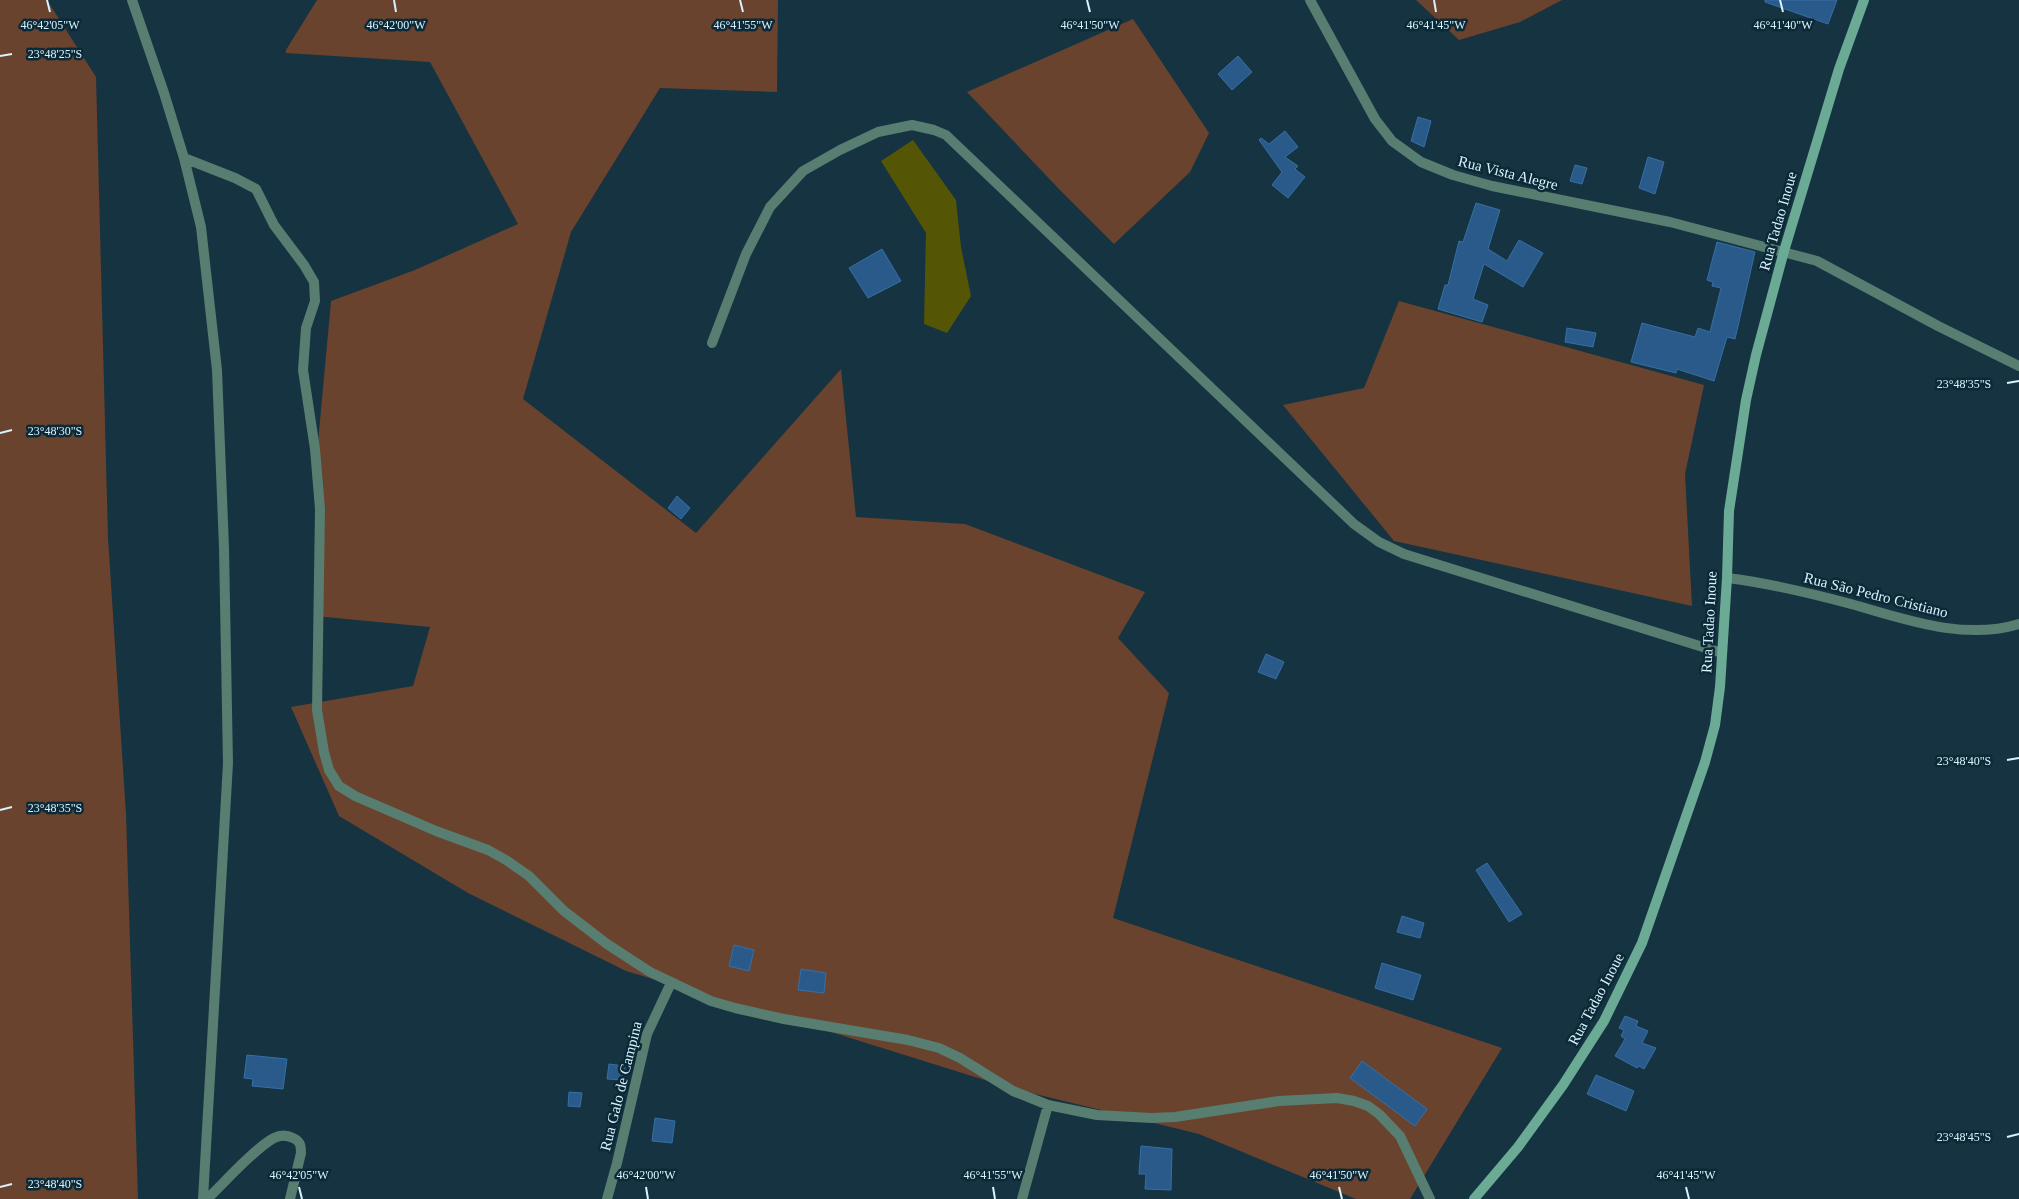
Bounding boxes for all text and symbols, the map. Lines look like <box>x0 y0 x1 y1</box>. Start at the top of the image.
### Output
text: 46°42'05"W <box>20 18 80 32</box>
text: 46°42'00"W <box>366 18 426 32</box>
text: 46°41'55"W <box>713 18 773 32</box>
text: 46°41'50"W <box>1060 18 1120 32</box>
text: 46°41'45"W <box>1406 18 1466 32</box>
text: 46°41'40"W <box>1753 18 1813 32</box>
text: 23°48'25"S <box>28 47 82 61</box>
street label: Rua Vista Alegre <box>1457 153 1560 193</box>
street label: Rua Tadao Inoue <box>1756 169 1800 272</box>
text: 23°48'35"S <box>1937 377 1991 391</box>
text: 23°48'30"S <box>28 424 82 438</box>
street label: Rua São Pedro Cristiano <box>1802 569 1950 621</box>
street label: Rua Tadao Inoue <box>1698 570 1720 673</box>
text: 23°48'40"S <box>1937 754 1991 768</box>
text: 23°48'35"S <box>28 801 82 815</box>
street label: Rua Tadao Inoue <box>1565 950 1627 1048</box>
street label: Rua Galo de Campina <box>597 1019 645 1152</box>
text: 23°48'45"S <box>1937 1130 1991 1144</box>
text: 46°42'05"W <box>269 1168 329 1182</box>
text: 46°42'00"W <box>616 1168 676 1182</box>
text: 46°41'55"W <box>963 1168 1023 1182</box>
text: 46°41'50"W <box>1309 1168 1369 1182</box>
text: 46°41'45"W <box>1656 1168 1716 1182</box>
text: 23°48'40"S <box>28 1177 82 1191</box>

